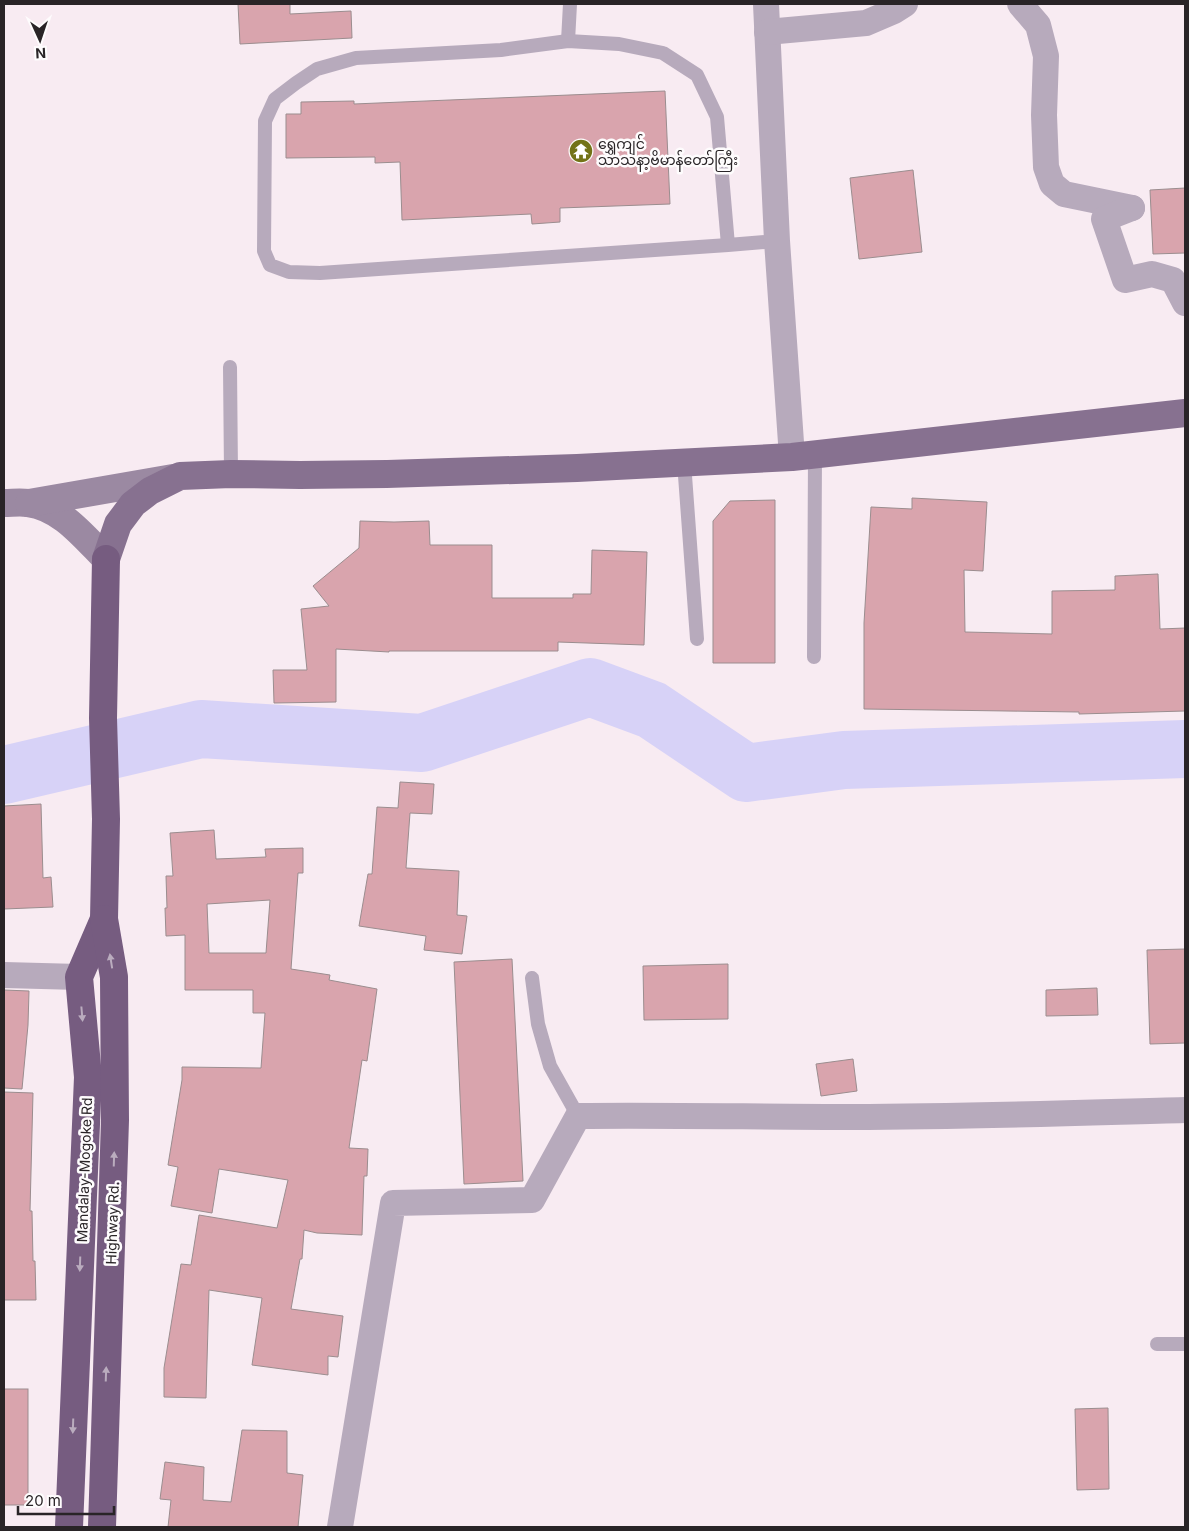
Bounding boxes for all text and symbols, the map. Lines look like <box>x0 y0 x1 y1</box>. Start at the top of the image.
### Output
north arrow <box>15 15 65 65</box>
text: N <box>35 45 46 62</box>
place label: ရွှေကျင် သာသနာ့ဗိမာန်တော်ကြီး <box>598 134 738 172</box>
temple icon: ရွှေကျင် သာသနာ့ဗိမာန်တော်ကြီး <box>568 138 594 164</box>
one-way arrow <box>107 953 115 969</box>
one-way arrow <box>78 1007 86 1023</box>
street label: Mandalay-Mogoke Rd <box>73 1097 95 1243</box>
one-way arrow <box>110 1150 118 1166</box>
street label: Highway Rd. <box>102 1181 122 1265</box>
one-way arrow <box>76 1256 84 1272</box>
one-way arrow <box>102 1365 110 1381</box>
one-way arrow <box>69 1419 77 1435</box>
scale bar <box>18 1484 114 1516</box>
text: 20 m <box>25 1491 61 1510</box>

